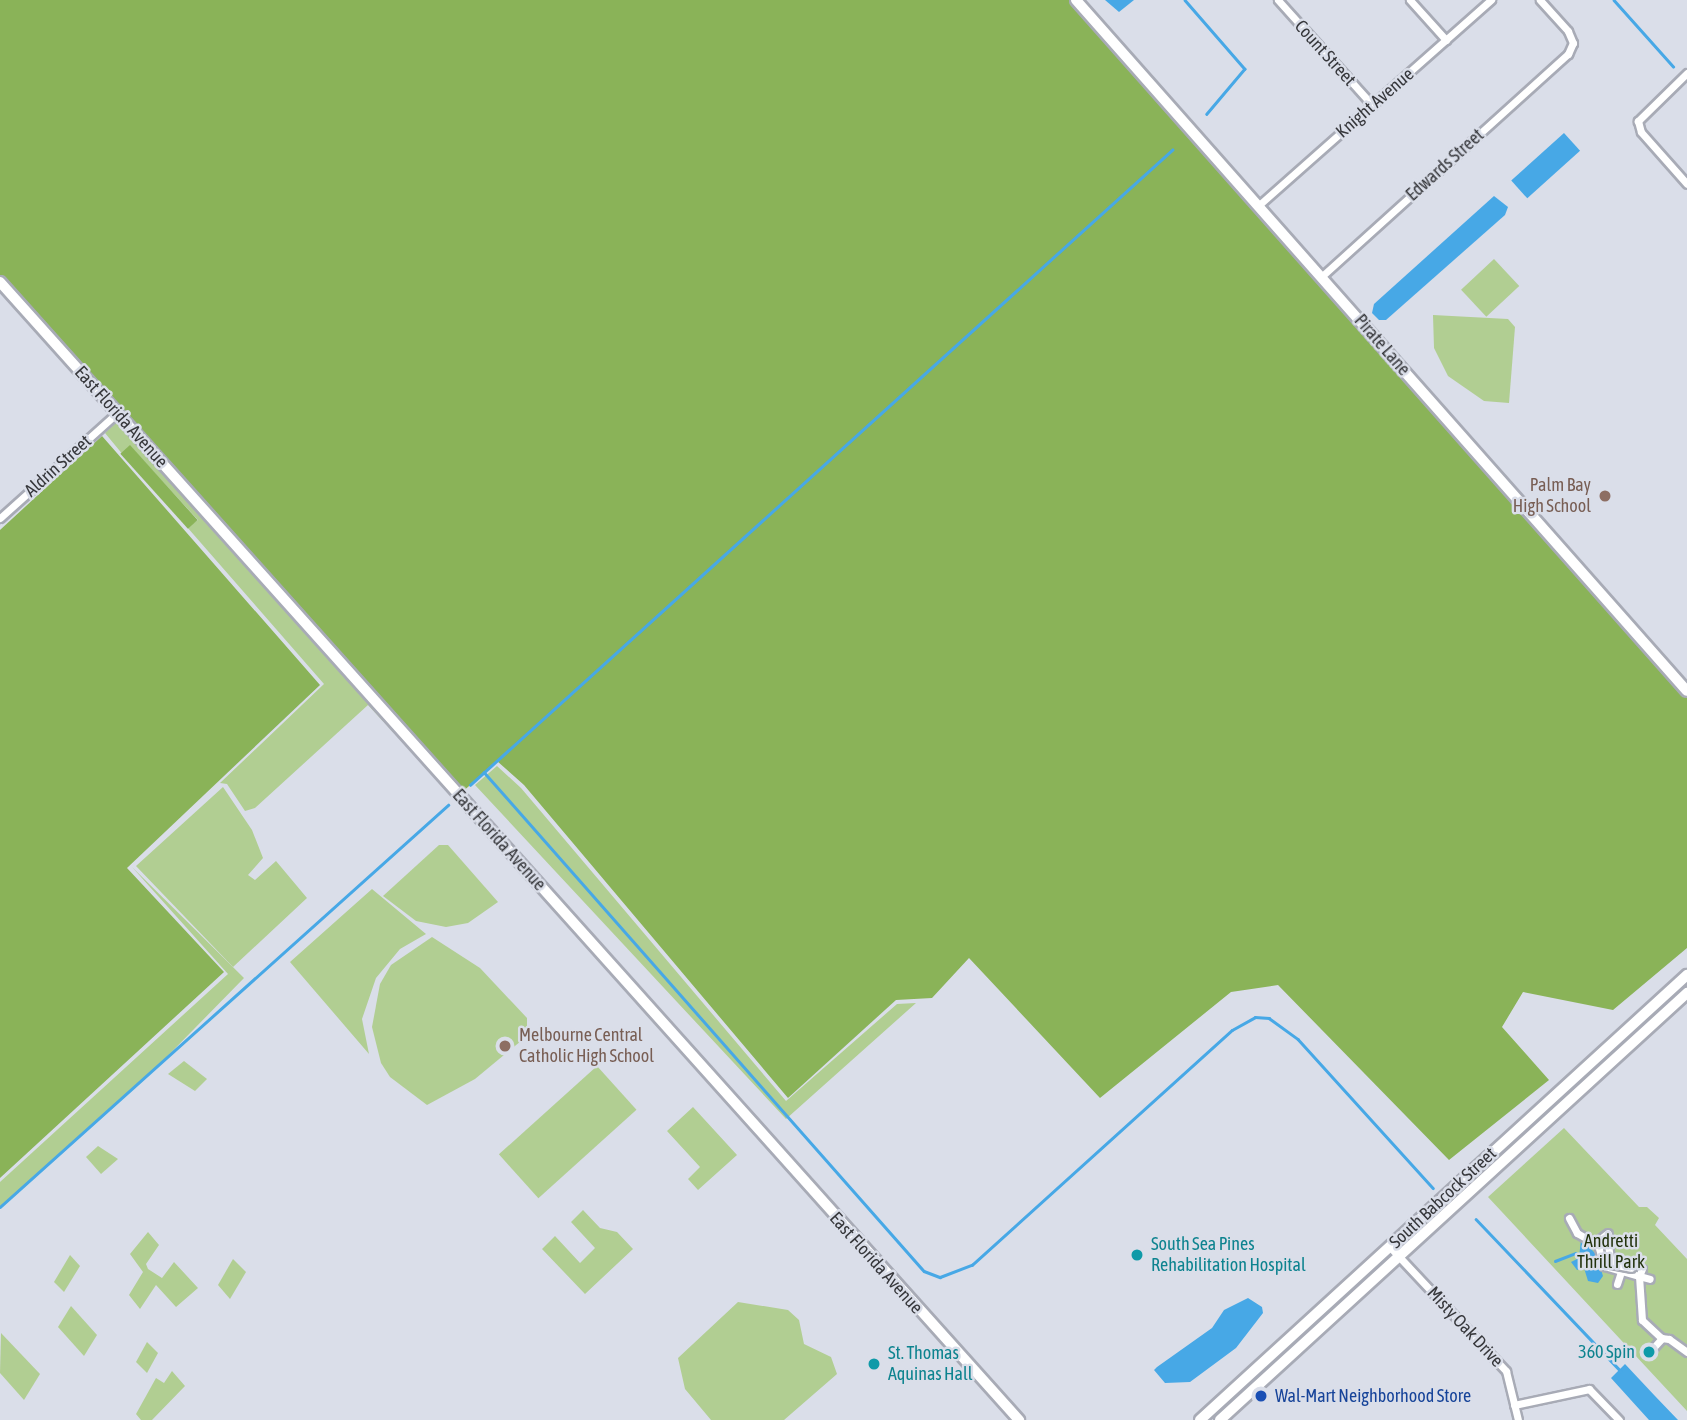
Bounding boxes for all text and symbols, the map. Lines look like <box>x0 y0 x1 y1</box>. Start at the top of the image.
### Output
street label: Count Street <box>1290 16 1360 90</box>
street label: Knight Avenue <box>1332 63 1418 143</box>
street label: Edwards Street <box>1402 124 1488 206</box>
street label: Pirate Lane <box>1350 310 1414 380</box>
street label: East Florida Avenue <box>70 362 172 472</box>
street label: Aldrin Street <box>20 431 96 501</box>
place label: Palm Bay High School <box>1513 475 1591 518</box>
marker: Palm Bay High School <box>1597 488 1613 504</box>
street label: East Florida Avenue <box>448 785 550 895</box>
place label: Melbourne Central Catholic High School <box>519 1025 654 1068</box>
marker: Melbourne Central Catholic High School <box>497 1038 513 1054</box>
street label: South Babcock Street <box>1385 1143 1501 1253</box>
street label: East Florida Avenue <box>825 1208 927 1318</box>
park label: Andretti Thrill Park <box>1577 1231 1645 1274</box>
place label: South Sea Pines Rehabilitation Hospital <box>1151 1234 1306 1276</box>
marker: South Sea Pines Rehabilitation Hospital <box>1129 1247 1145 1263</box>
street label: Misty Oak Drive <box>1422 1282 1508 1372</box>
place label: 360 Spin <box>1578 1341 1635 1363</box>
place label: St. Thomas Aquinas Hall <box>888 1343 972 1386</box>
marker: 360 Spin <box>1641 1344 1657 1360</box>
marker: St. Thomas Aquinas Hall <box>866 1356 882 1372</box>
place label: Wal-Mart Neighborhood Store <box>1275 1385 1471 1407</box>
marker: Wal-Mart Neighborhood Store <box>1253 1388 1269 1404</box>

